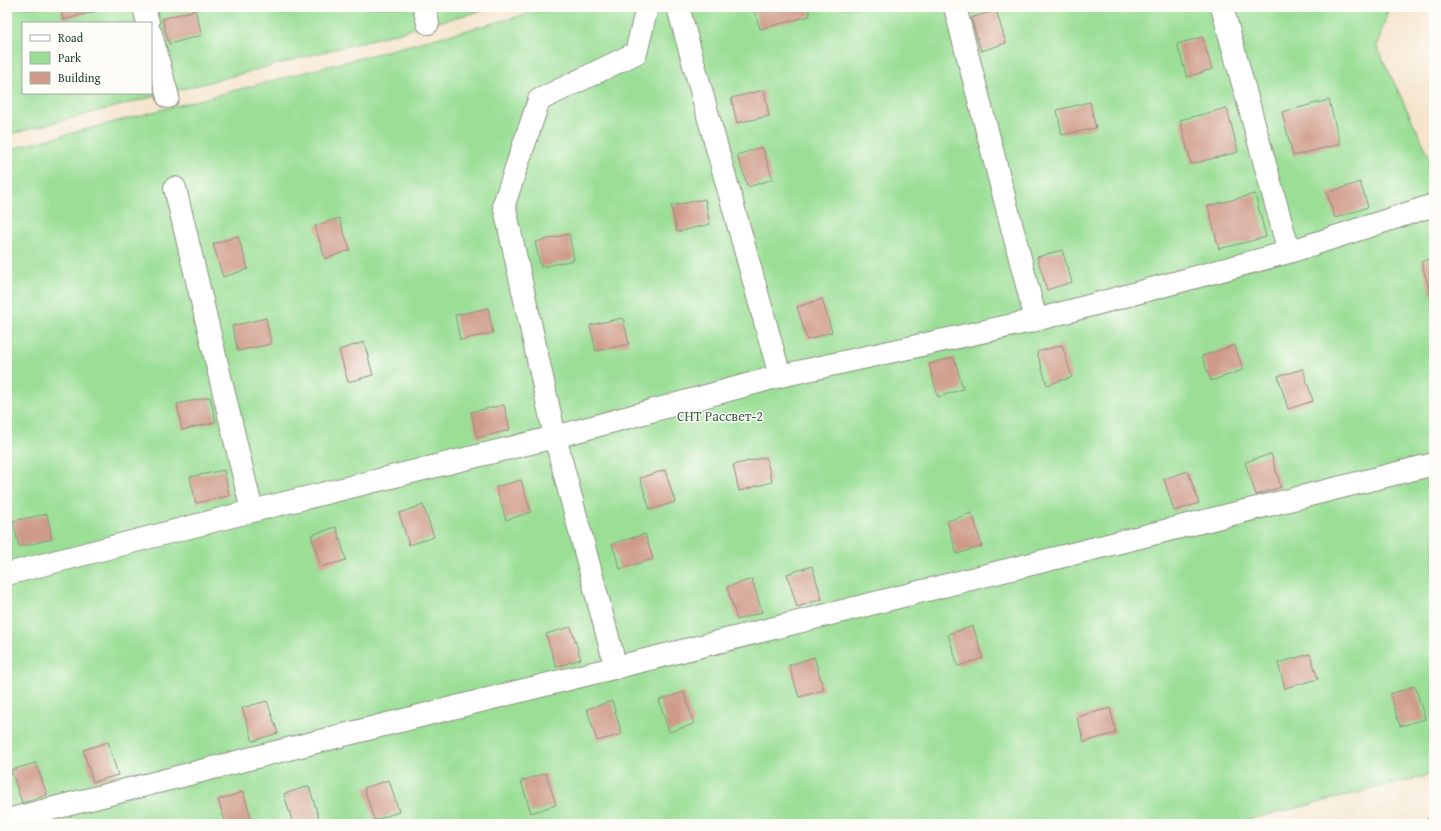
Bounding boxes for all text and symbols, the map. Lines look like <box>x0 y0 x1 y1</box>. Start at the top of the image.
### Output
legend <box>22 22 152 94</box>
text: Road <box>58 29 84 46</box>
text: Park <box>58 49 82 66</box>
text: Building <box>58 69 101 86</box>
park label: СНТ Рассвет-2 <box>677 406 763 426</box>

